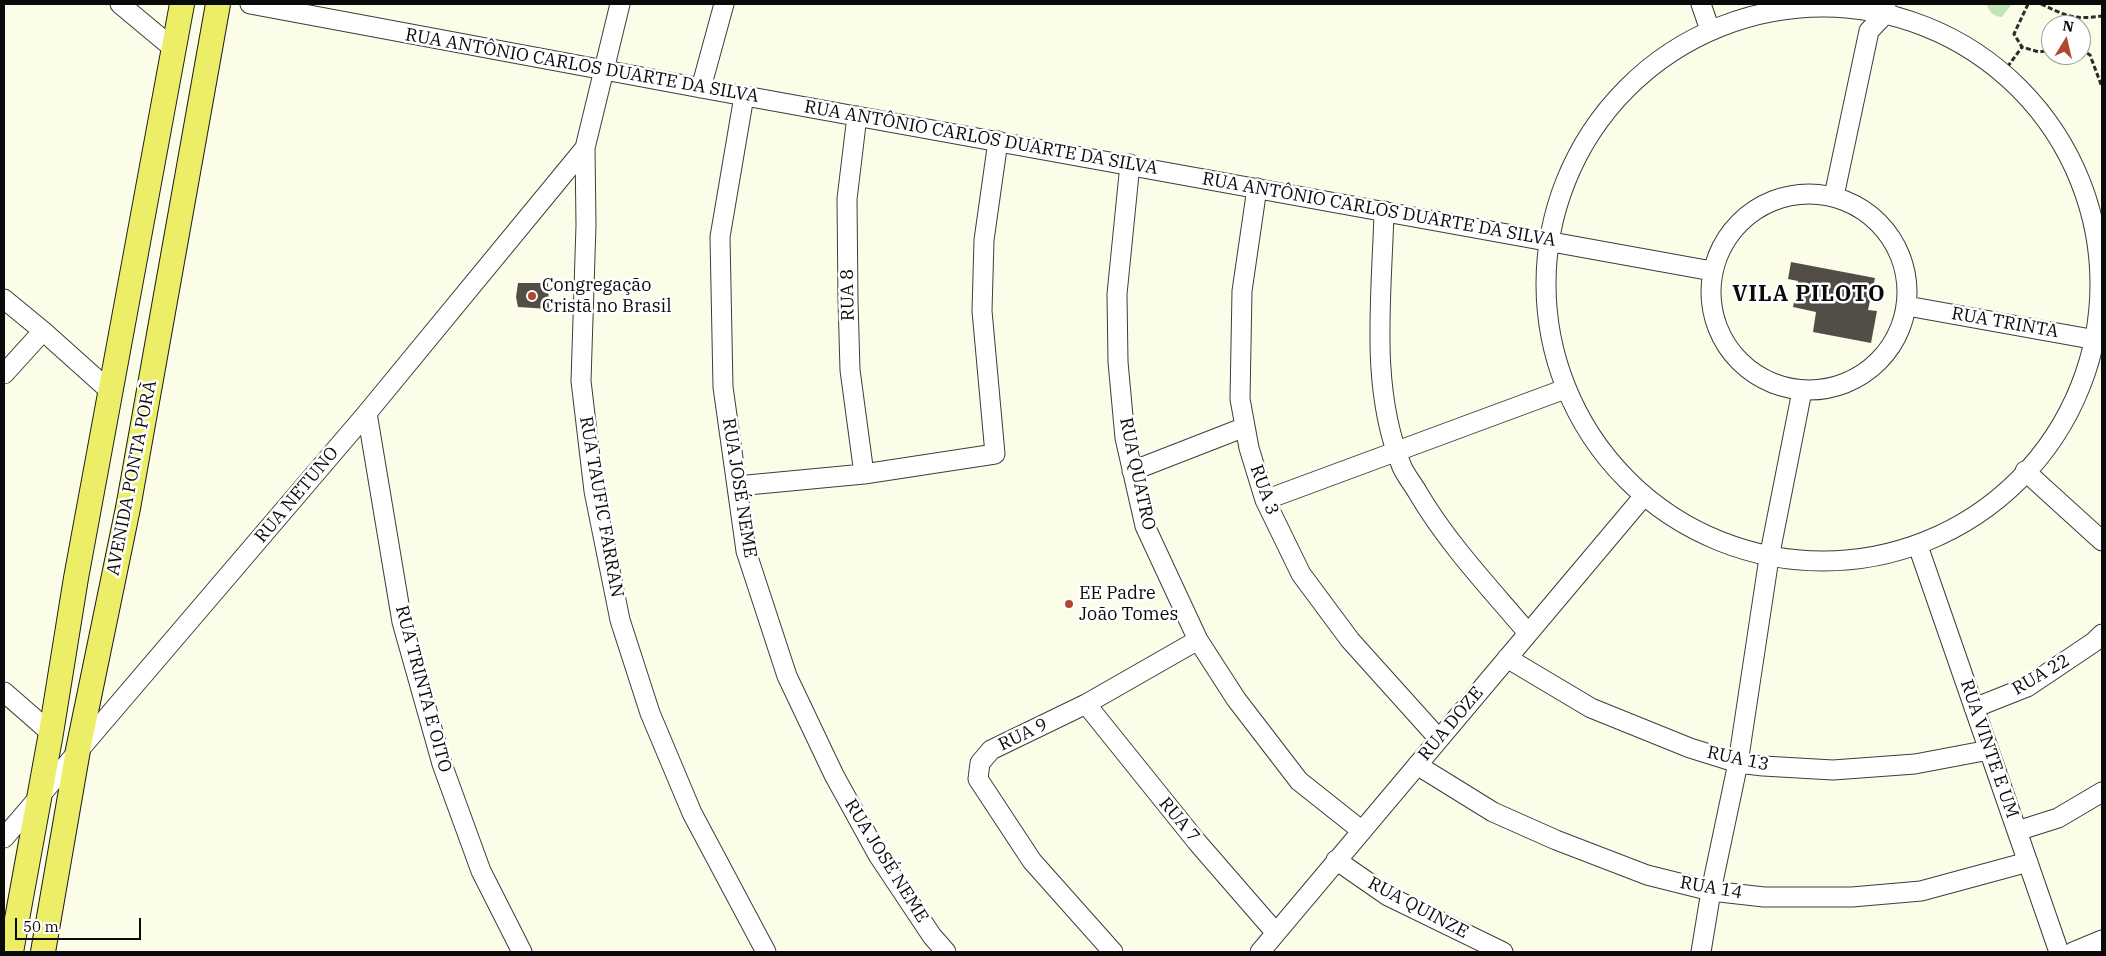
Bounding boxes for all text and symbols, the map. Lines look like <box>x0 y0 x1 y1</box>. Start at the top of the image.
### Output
north arrow <box>2041 15 2091 65</box>
text: N <box>2061 16 2075 36</box>
street label: RUA ANTÔNIO CARLOS DUARTE DA SILVA <box>404 24 760 108</box>
street label: RUA ANTÔNIO CARLOS DUARTE DA SILVA <box>803 96 1159 180</box>
street label: RUA ANTÔNIO CARLOS DUARTE DA SILVA <box>1201 168 1557 252</box>
street label: RUA 8 <box>837 269 859 321</box>
place label: Congregação Cristã no Brasil <box>542 275 672 318</box>
district label: VILA PILOTO <box>1731 282 1887 308</box>
marker: Congregação Cristã no Brasil <box>526 290 538 302</box>
street label: RUA TRINTA <box>1950 303 2060 343</box>
street label: AVENIDA PONTA PORÃ <box>102 379 162 577</box>
street label: RUA TAUFIC FARRAN <box>574 415 628 599</box>
street label: RUA JOSÉ NEME <box>717 416 761 560</box>
street label: RUA QUATRO <box>1115 416 1159 532</box>
street label: RUA NETUNO <box>251 443 343 547</box>
street label: RUA 3 <box>1245 462 1283 518</box>
place label: EE Padre João Tomes <box>1079 583 1178 626</box>
marker: EE Padre João Tomes <box>1063 598 1075 610</box>
street label: RUA TRINTA E OITO <box>390 603 456 775</box>
street label: RUA 22 <box>2008 650 2074 700</box>
street label: RUA VINTE E UM <box>1955 677 2023 821</box>
street label: RUA DOZE <box>1414 683 1488 765</box>
street label: RUA 9 <box>995 714 1051 756</box>
street label: RUA 13 <box>1705 742 1771 776</box>
street label: RUA 7 <box>1154 793 1204 847</box>
street label: RUA JOSÉ NEME <box>839 795 933 927</box>
street label: RUA 14 <box>1678 872 1744 904</box>
street label: RUA QUINZE <box>1364 873 1472 943</box>
scale bar <box>18 908 144 940</box>
text: 50 m <box>23 917 59 936</box>

